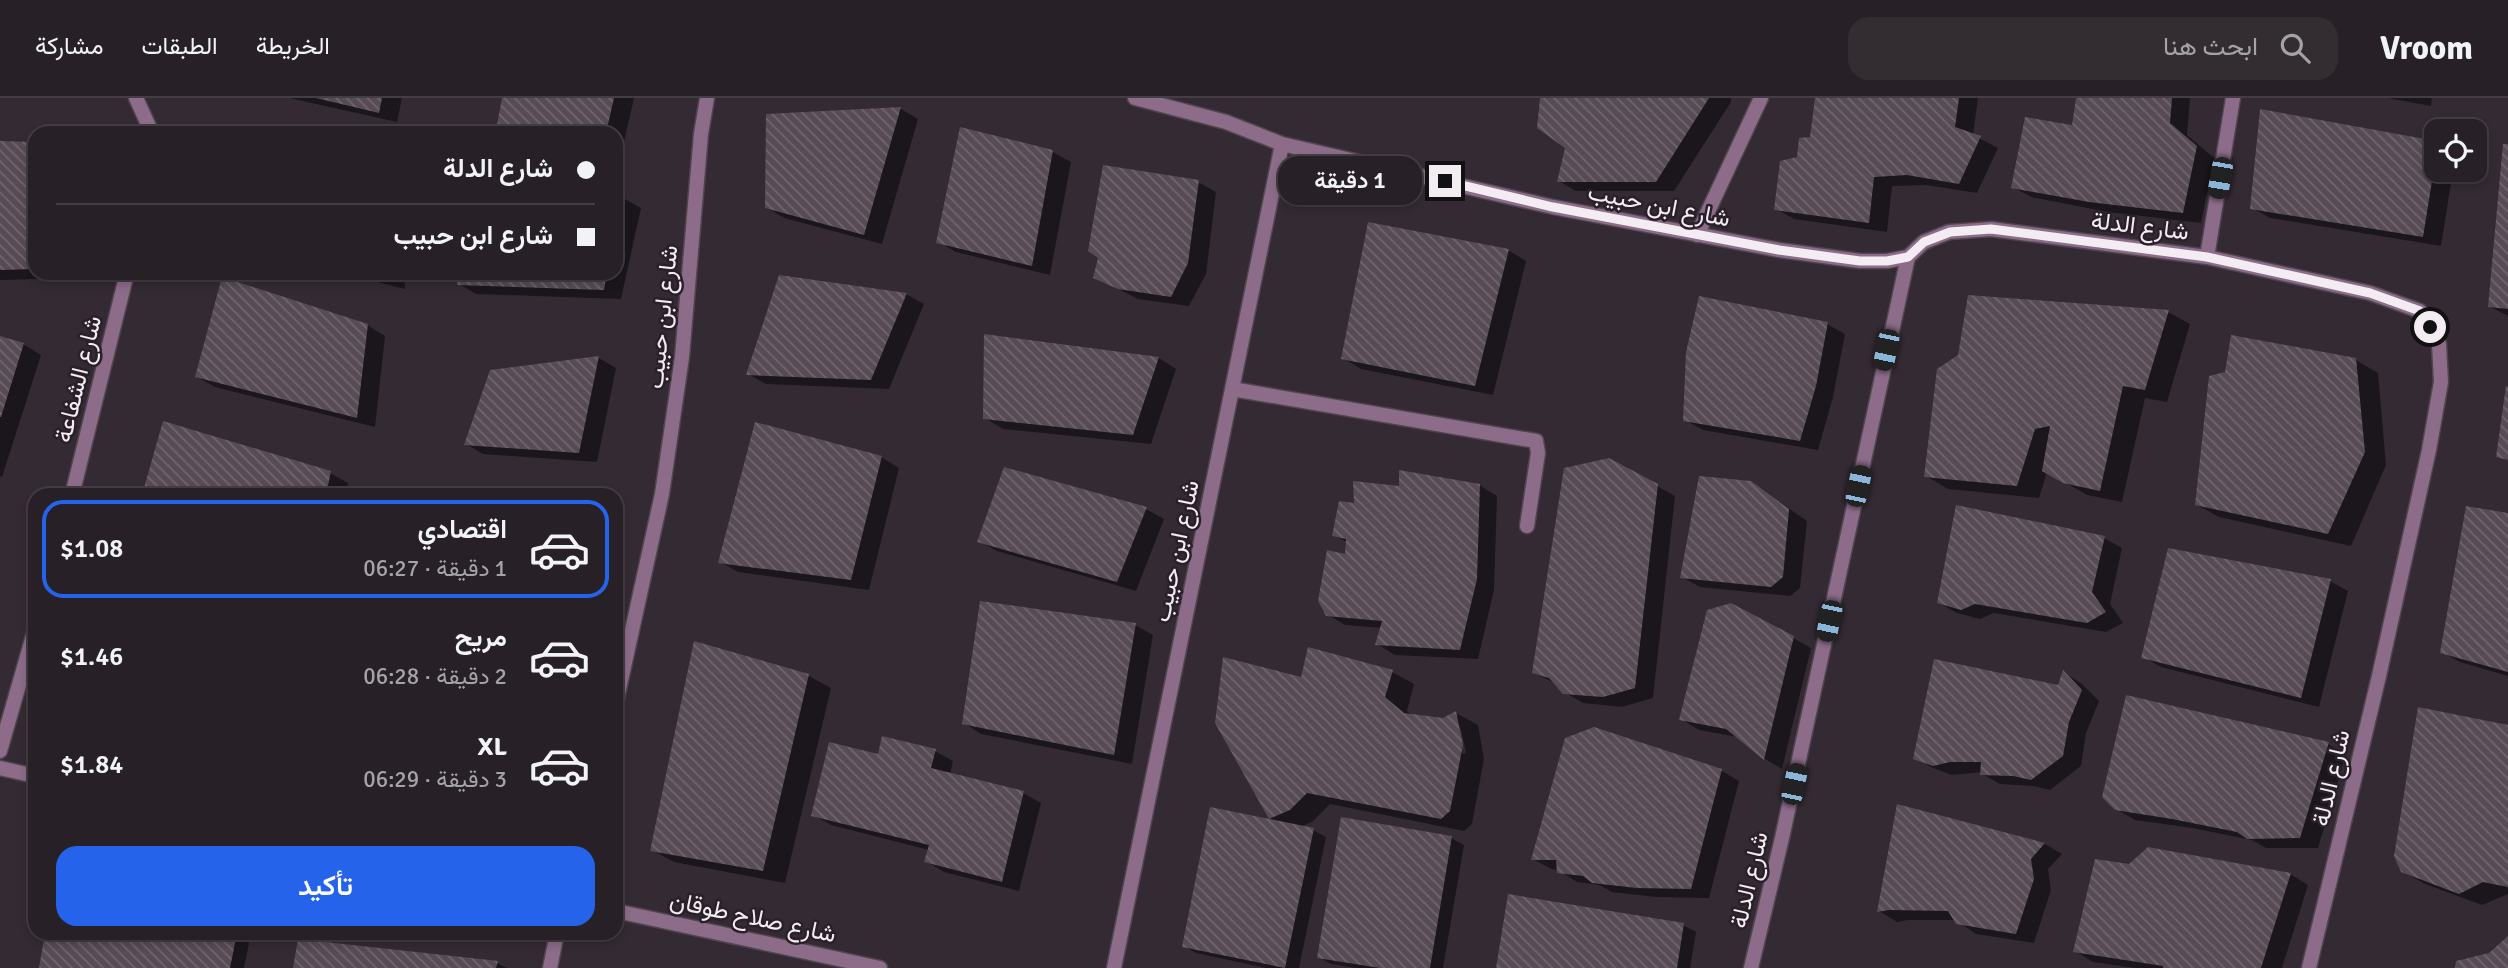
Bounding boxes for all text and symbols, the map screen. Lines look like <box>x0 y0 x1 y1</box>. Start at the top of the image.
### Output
search box <box>1848 17 2338 80</box>
text: Vroom <box>2380 28 2473 69</box>
icon: search <box>2276 29 2314 67</box>
text: مشاركة <box>35 31 103 61</box>
text: الطبقات <box>141 31 218 61</box>
text: الخريطة <box>256 31 330 61</box>
text: ابحث هنا <box>2163 31 2258 63</box>
map controls <box>2424 119 2487 182</box>
button: locate <box>2424 119 2487 182</box>
text: شارع الدلة <box>443 153 553 185</box>
car <box>2207 155 2234 201</box>
callout: 1 دقيقة <box>1277 156 1420 206</box>
route end <box>1429 165 1461 197</box>
text: 1 دقيقة <box>1314 166 1386 195</box>
street label: شارع ابن حبيب <box>1585 177 1733 234</box>
street label: شارع الدلة <box>2089 205 2191 248</box>
text: شارع ابن حبيب <box>393 220 553 252</box>
street label: شارع ابن حبيب <box>640 244 685 390</box>
route start <box>2414 311 2446 343</box>
street label: شارع الشفاعة <box>48 313 109 446</box>
car <box>1872 327 1901 373</box>
car <box>1844 463 1873 509</box>
street label: شارع ابن حبيب <box>1146 477 1207 625</box>
text: اقتصادي <box>418 514 507 546</box>
icon: car <box>528 518 591 581</box>
text: $1.08 <box>60 533 123 565</box>
text: 1 دقيقة · 06:27 <box>363 554 507 583</box>
car <box>1815 598 1844 644</box>
text: مريح <box>455 622 507 654</box>
icon: car <box>528 626 591 689</box>
text: $1.46 <box>60 641 123 673</box>
text: 2 دقيقة · 06:28 <box>363 662 507 691</box>
street label: شارع الدلة <box>2305 727 2358 829</box>
text: XL <box>477 731 507 763</box>
icon: car <box>528 734 591 797</box>
text: $1.84 <box>60 749 123 781</box>
car <box>1780 761 1809 807</box>
text: 3 دقيقة · 06:29 <box>363 765 507 794</box>
street label: شارع الدلة <box>1723 829 1776 931</box>
button: تأكيد <box>56 846 595 926</box>
street label: شارع صلاح طوقان <box>667 885 839 950</box>

